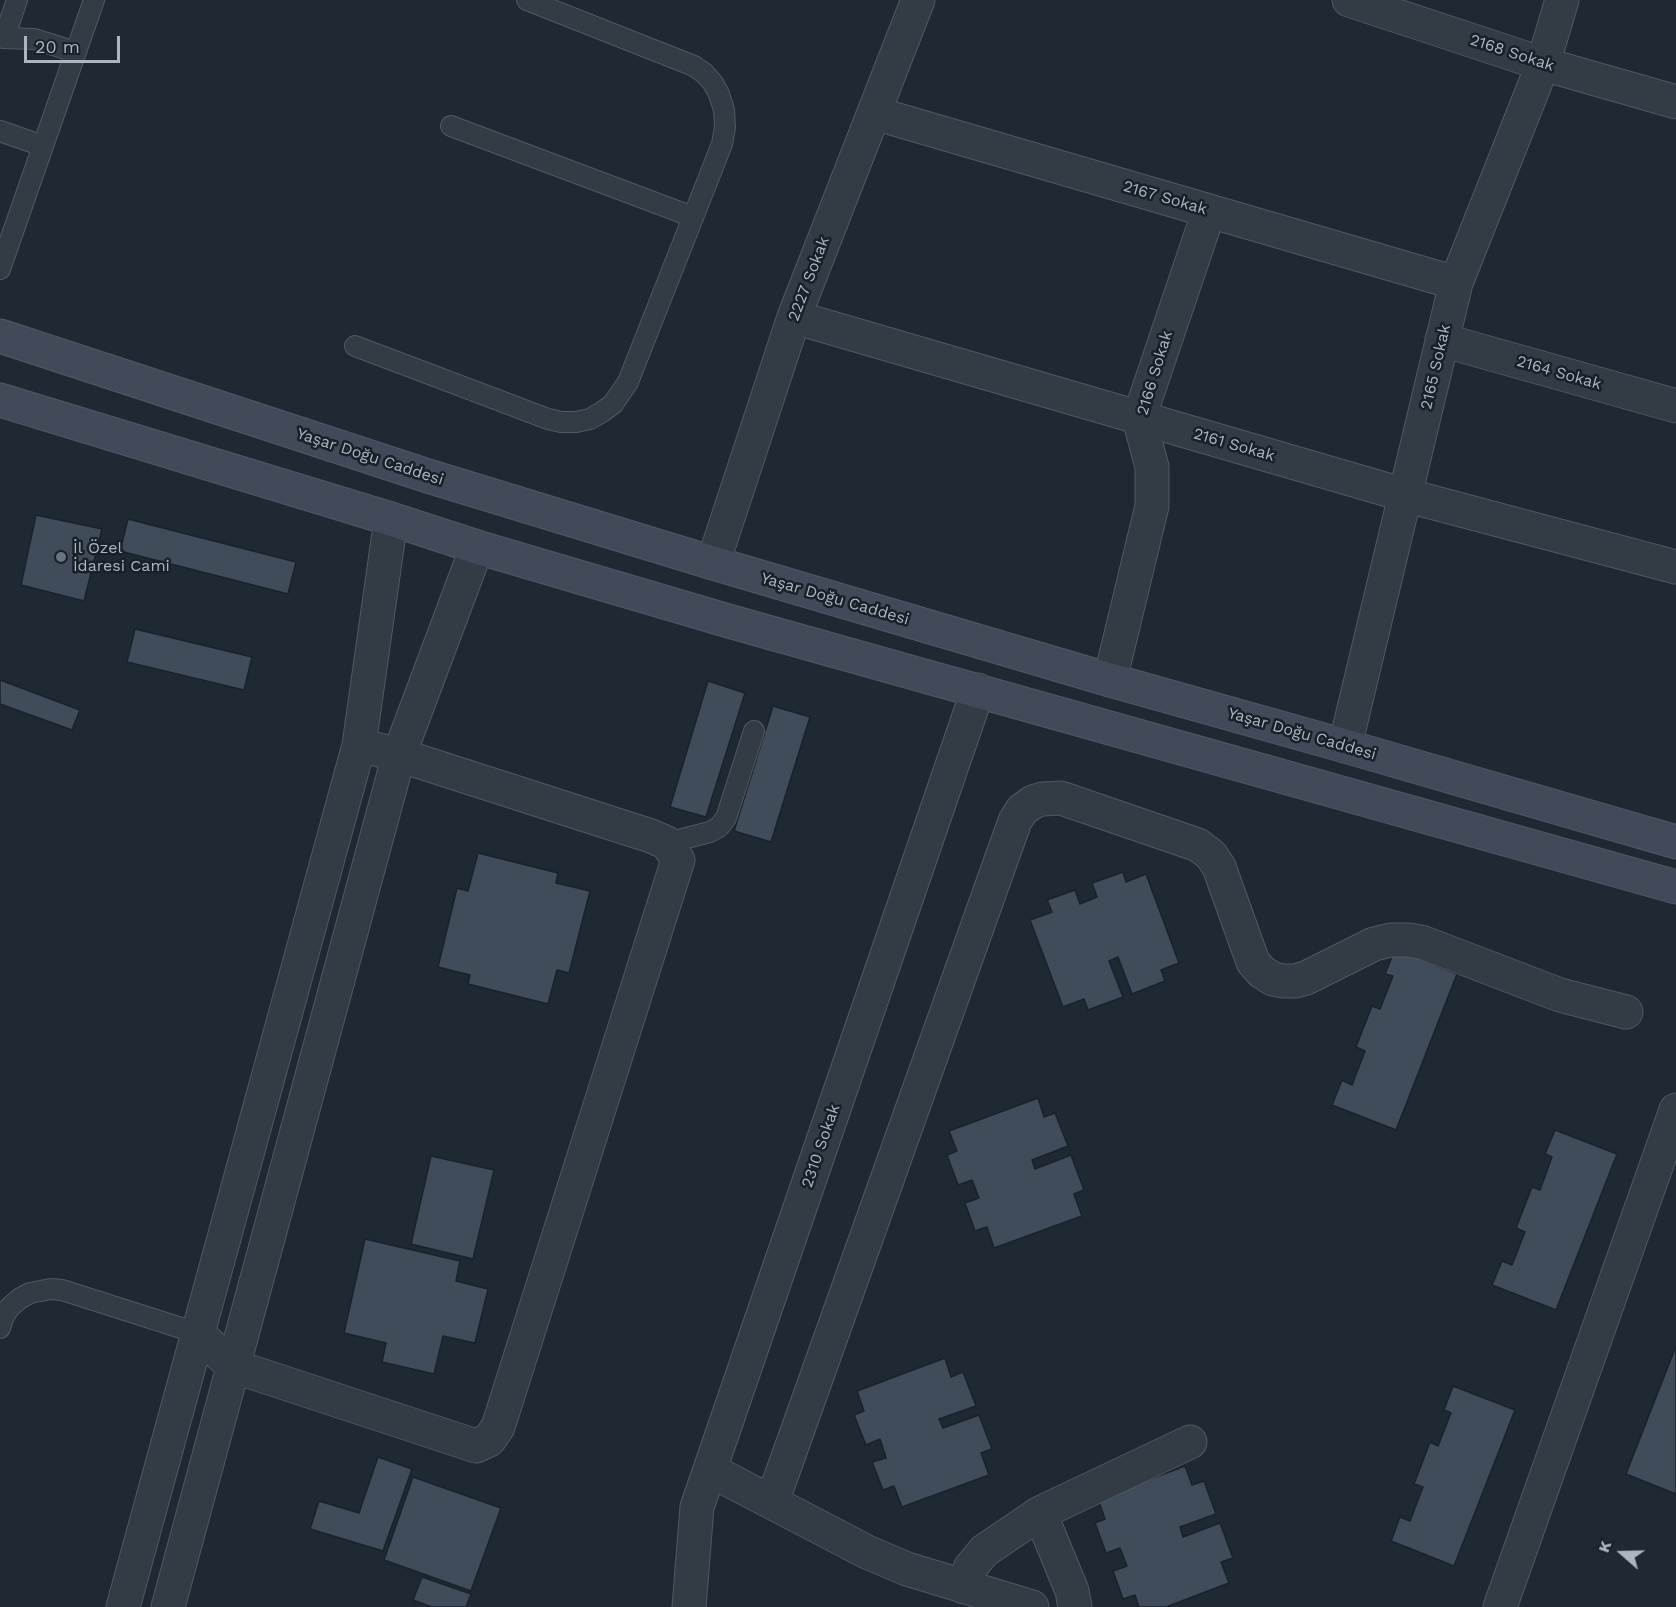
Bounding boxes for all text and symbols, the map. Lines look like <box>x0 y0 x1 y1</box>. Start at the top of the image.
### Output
scale bar <box>27 24 123 62</box>
street label: 2168 Sokak <box>1467 30 1557 76</box>
text: 20 m <box>35 36 80 57</box>
street label: 2167 Sokak <box>1121 177 1209 219</box>
street label: 2227 Sokak <box>784 234 834 324</box>
street label: 2165 Sokak <box>1417 322 1455 412</box>
street label: 2166 Sokak <box>1133 328 1177 418</box>
street label: 2164 Sokak <box>1514 352 1604 394</box>
street label: Yaşar Doğu Caddesi <box>294 424 446 490</box>
street label: 2161 Sokak <box>1191 424 1277 466</box>
place label: İl Özel İdaresi Cami <box>73 538 170 576</box>
marker: İl Özel İdaresi Cami <box>54 550 68 564</box>
street label: Yaşar Doğu Caddesi <box>759 569 911 629</box>
street label: Yaşar Doğu Caddesi <box>1226 704 1378 764</box>
street label: 2310 Sokak <box>798 1102 844 1190</box>
north arrow <box>1592 1523 1652 1583</box>
text: K <box>1594 1538 1615 1555</box>

